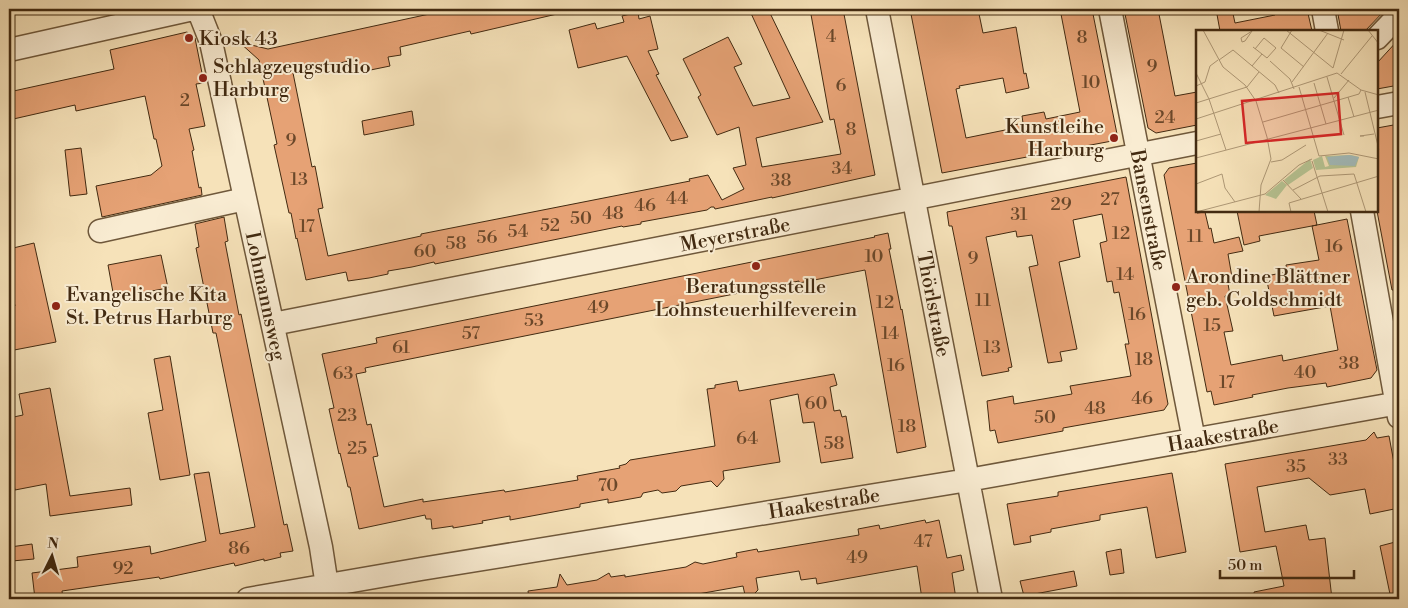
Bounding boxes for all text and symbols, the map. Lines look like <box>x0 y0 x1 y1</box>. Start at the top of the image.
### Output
house number: 4 <box>826 25 837 48</box>
house number: 8 <box>1076 26 1088 49</box>
place label: Kiosk 43 <box>199 27 278 52</box>
inset map <box>1196 30 1378 212</box>
marker: Kiosk 43 <box>183 32 195 44</box>
place label: Schlagzeugstudio Harburg <box>213 55 371 103</box>
house number: 9 <box>1147 55 1158 78</box>
house number: 10 <box>1081 71 1101 94</box>
marker: Schlagzeugstudio Harburg <box>197 72 209 84</box>
house number: 6 <box>836 74 847 97</box>
house number: 2 <box>180 89 190 112</box>
house number: 24 <box>1154 106 1176 129</box>
place label: Kunstleihe Harburg <box>1005 115 1105 163</box>
house number: 8 <box>845 118 857 141</box>
house number: 9 <box>286 129 297 152</box>
marker: Kunstleihe Harburg <box>1108 132 1120 144</box>
street label: Bansenstraße <box>1123 147 1172 273</box>
house number: 34 <box>832 157 853 180</box>
house number: 13 <box>290 168 308 191</box>
house number: 38 <box>771 169 791 192</box>
house number: 44 <box>666 187 688 210</box>
house number: 27 <box>1100 188 1120 211</box>
house number: 29 <box>1050 193 1072 216</box>
house number: 46 <box>634 194 656 217</box>
house number: 48 <box>602 202 624 225</box>
house number: 31 <box>1010 203 1028 226</box>
house number: 50 <box>570 207 592 230</box>
street label: Meyerstraße <box>678 213 793 258</box>
house number: 52 <box>540 214 560 237</box>
house number: 17 <box>299 215 315 238</box>
house number: 54 <box>508 220 529 243</box>
house number: 12 <box>1112 222 1130 245</box>
house number: 11 <box>1187 225 1203 248</box>
house number: 56 <box>477 226 498 249</box>
street label: Lohmannsweg <box>239 230 291 364</box>
house number: 58 <box>446 232 466 255</box>
house number: 16 <box>1325 235 1343 258</box>
house number: 60 <box>414 240 436 263</box>
house number: 10 <box>864 245 884 268</box>
house number: 9 <box>968 247 979 270</box>
street label: Thörlstraße <box>910 249 955 359</box>
marker: Beratungsstelle Lohnsteuerhilfeverein <box>750 260 762 272</box>
house number: 14 <box>1116 263 1134 286</box>
place label: Arondine Blättner geb. Goldschmidt <box>1185 265 1351 313</box>
place label: Beratungsstelle Lohnsteuerhilfeverein <box>655 275 857 323</box>
marker: Arondine Blättner geb. Goldschmidt <box>1170 281 1182 293</box>
place label: Evangelische Kita St. Petrus Harburg <box>66 283 233 331</box>
house number: 11 <box>975 289 991 312</box>
house number: 12 <box>876 291 894 314</box>
house number: 49 <box>587 296 609 319</box>
marker: Evangelische Kita St. Petrus Harburg <box>50 300 62 312</box>
house number: 16 <box>1128 303 1146 326</box>
house number: 53 <box>524 309 544 332</box>
house number: 15 <box>1203 314 1221 337</box>
house number: 57 <box>462 322 480 345</box>
house number: 14 <box>881 322 899 345</box>
house number: 61 <box>392 336 410 359</box>
house number: 13 <box>983 336 1001 359</box>
house number: 18 <box>1135 348 1153 371</box>
house number: 38 <box>1339 352 1359 375</box>
house number: 16 <box>887 354 905 377</box>
house number: 40 <box>1294 361 1316 384</box>
house number: 63 <box>333 362 353 385</box>
house number: 17 <box>1219 371 1235 394</box>
house number: 46 <box>1131 387 1153 410</box>
house number: 60 <box>805 392 827 415</box>
house number: 48 <box>1084 397 1106 420</box>
house number: 23 <box>337 404 357 427</box>
house number: 50 <box>1034 406 1056 429</box>
street label: Haakestraße <box>1166 414 1281 459</box>
house number: 18 <box>898 415 916 438</box>
house number: 64 <box>736 427 758 450</box>
house number: 58 <box>824 432 844 455</box>
house number: 25 <box>347 437 367 460</box>
house number: 33 <box>1328 448 1348 471</box>
house number: 35 <box>1286 455 1306 478</box>
house number: 70 <box>598 474 618 497</box>
street label: Haakestraße <box>767 483 882 526</box>
north arrow <box>28 530 78 580</box>
house number: 47 <box>913 530 933 553</box>
text: N <box>47 535 59 553</box>
house number: 86 <box>228 537 250 560</box>
house number: 49 <box>846 546 868 569</box>
scale bar <box>1220 548 1354 580</box>
text: 50 m <box>1228 556 1262 575</box>
house number: 92 <box>112 557 134 580</box>

